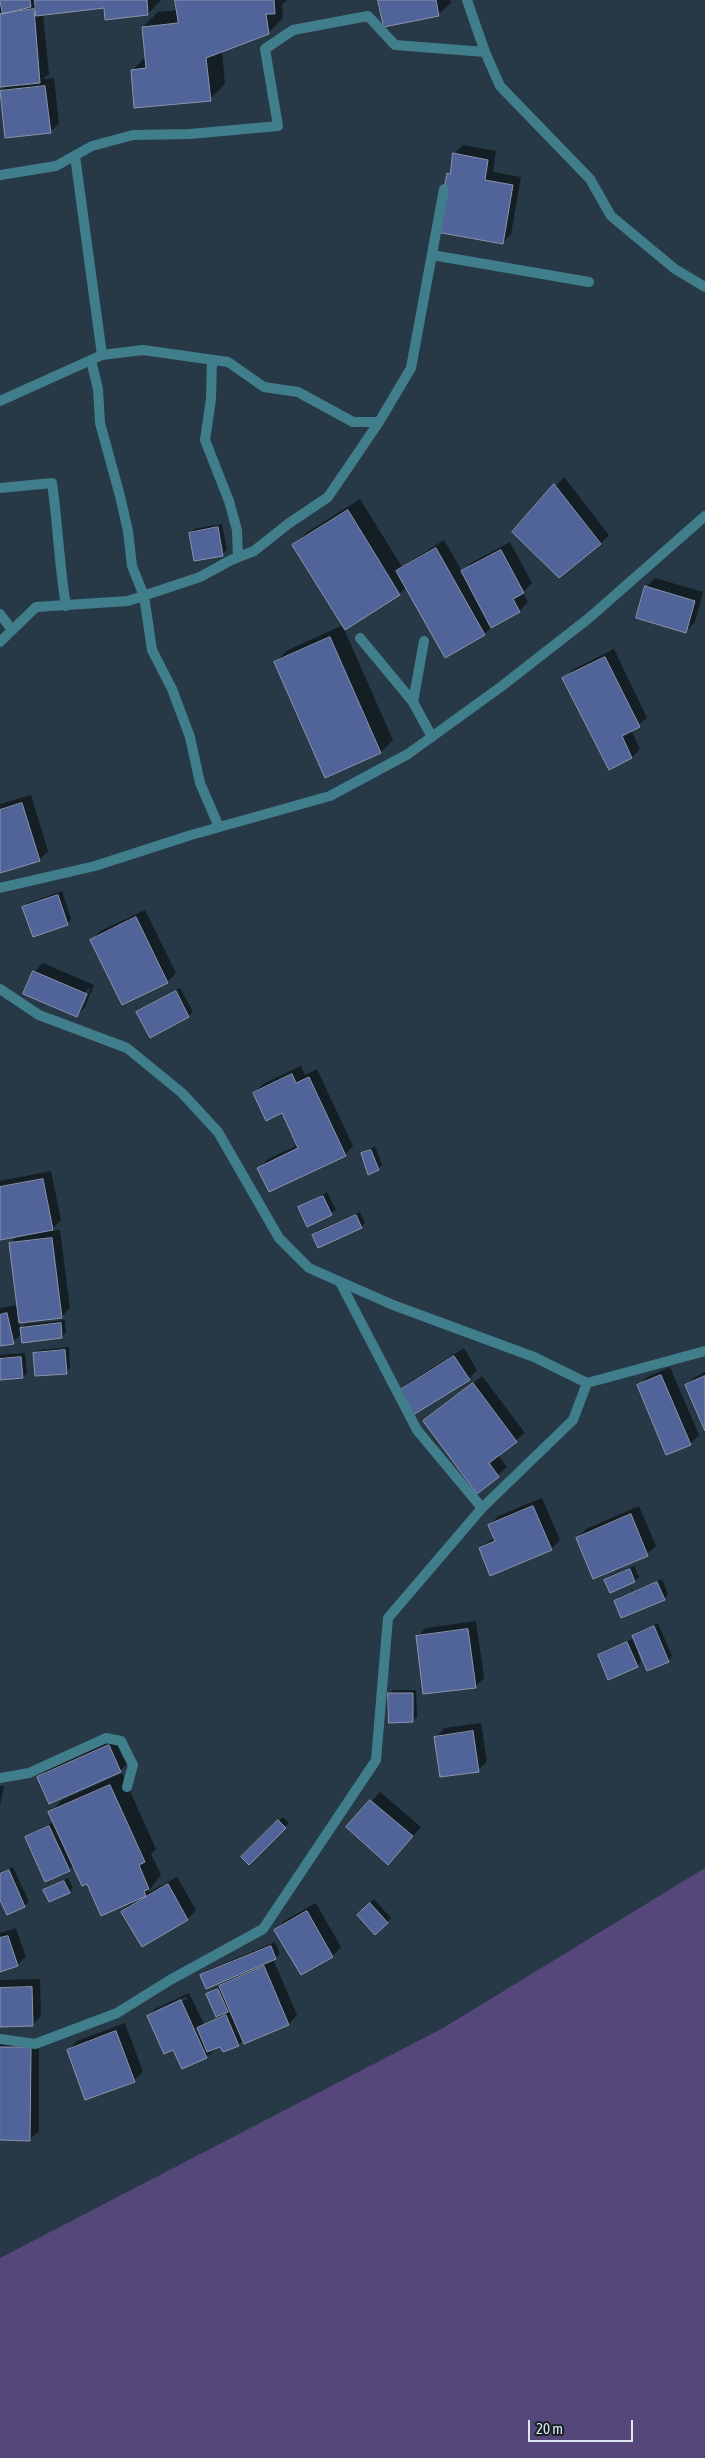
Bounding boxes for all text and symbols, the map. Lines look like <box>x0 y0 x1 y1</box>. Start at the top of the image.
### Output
scale bar <box>530 2410 635 2442</box>
text: 20 m <box>536 2420 563 2437</box>

